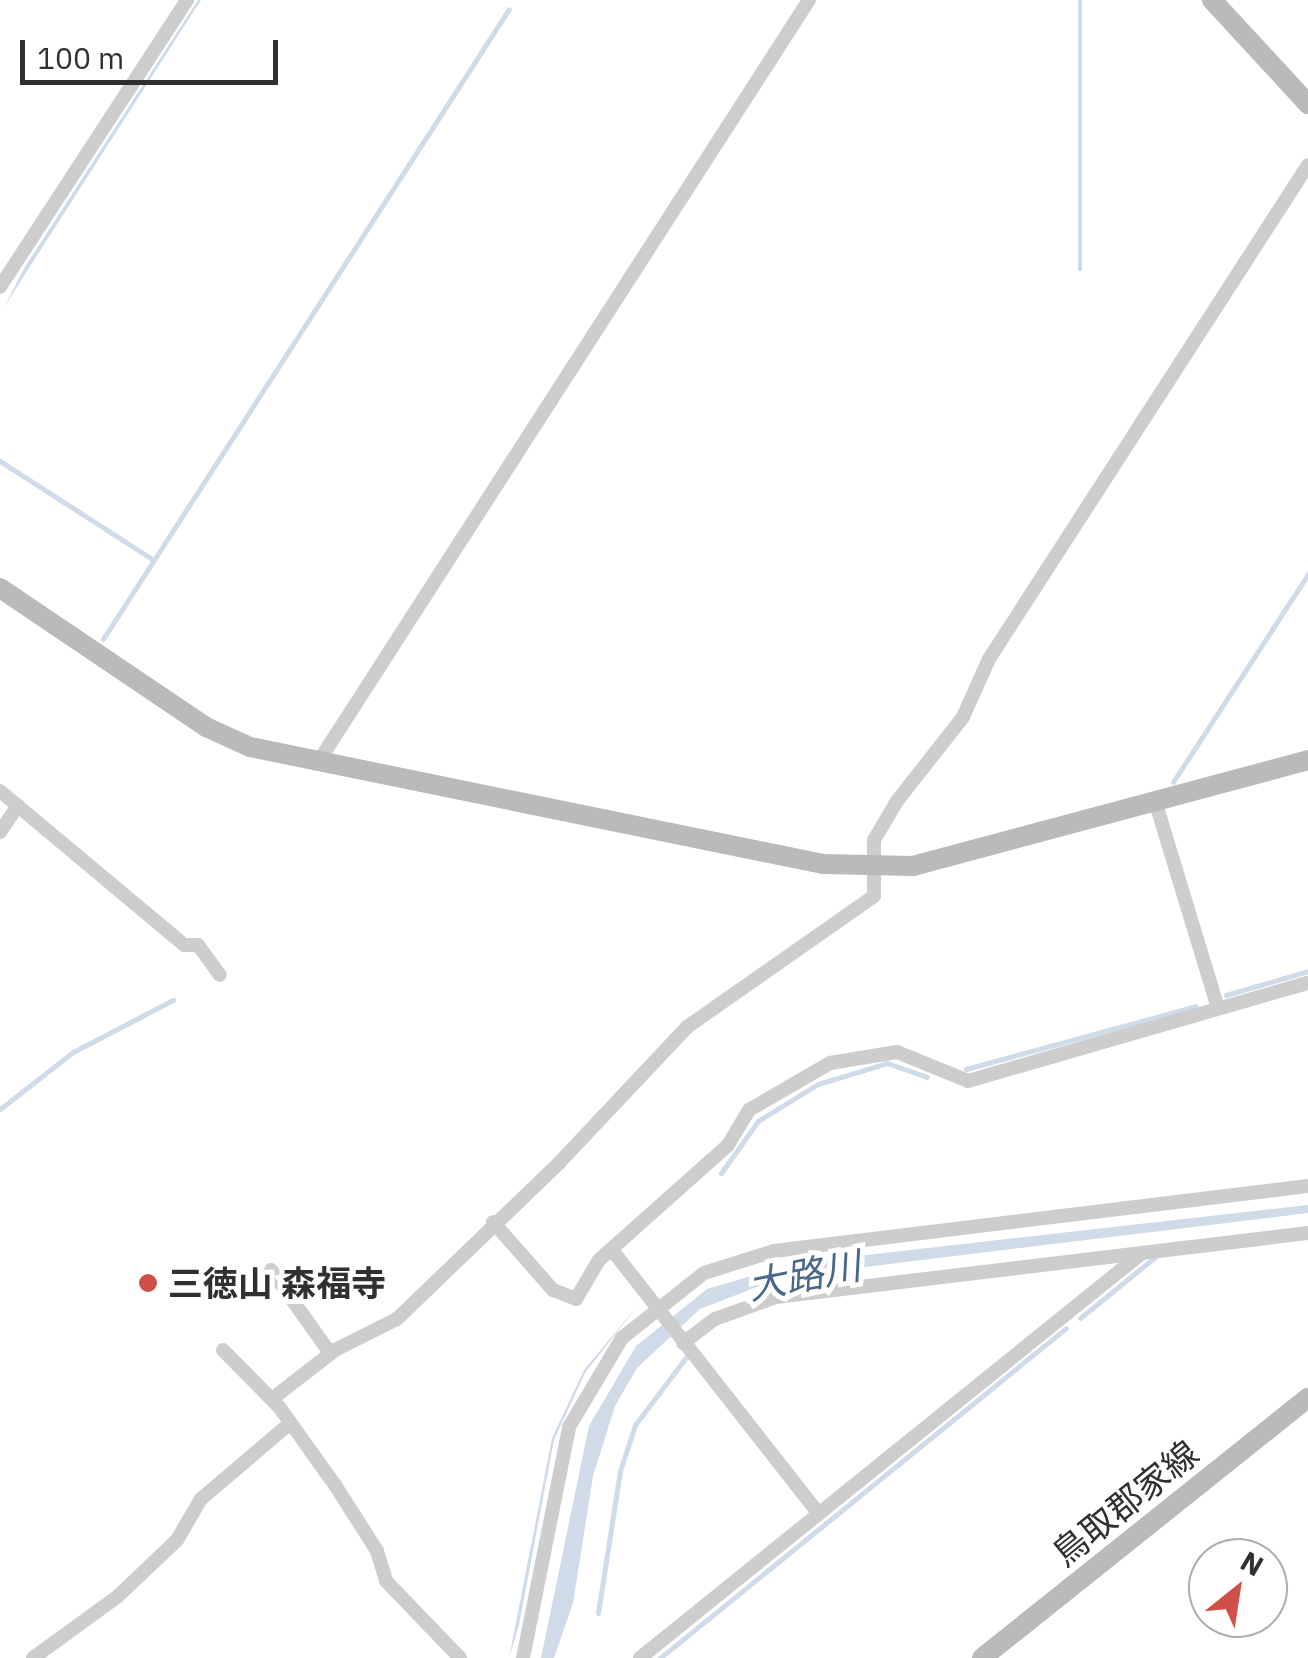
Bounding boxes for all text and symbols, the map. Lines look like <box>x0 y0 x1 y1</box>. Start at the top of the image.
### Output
scale bar <box>25 20 282 82</box>
text: 100 m <box>37 38 124 77</box>
water label: 大路川 <box>744 1242 864 1308</box>
place label: 三徳山 森福寺 <box>168 1262 386 1304</box>
marker: 三徳山 森福寺 <box>137 1272 159 1294</box>
street label: 鳥取郡家線 <box>1044 1432 1206 1574</box>
north arrow <box>1188 1538 1288 1638</box>
text: N <box>1234 1542 1270 1584</box>

